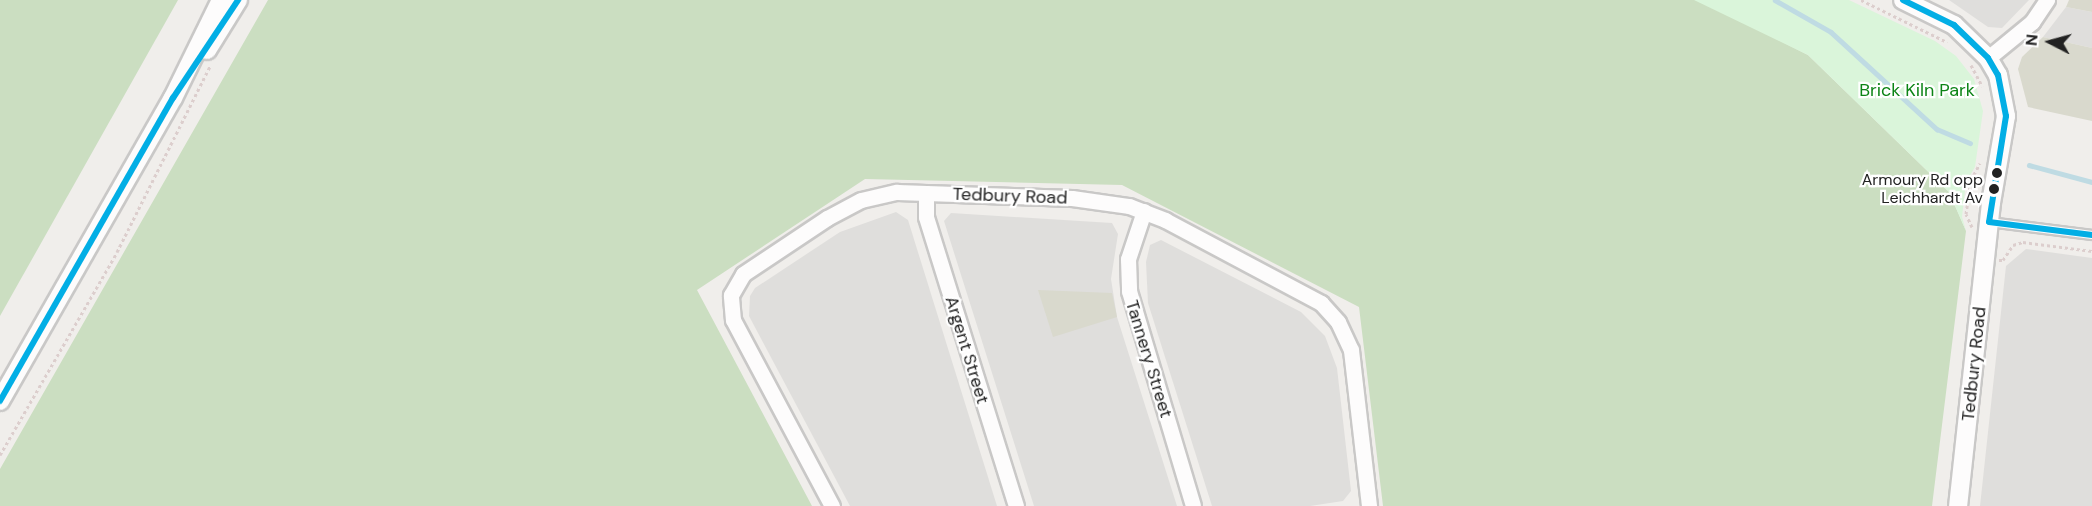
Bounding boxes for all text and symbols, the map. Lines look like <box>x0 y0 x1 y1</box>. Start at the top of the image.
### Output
north arrow <box>2020 12 2080 72</box>
text: N <box>2021 33 2043 47</box>
park label: Brick Kiln Park <box>1859 79 1975 101</box>
unlabelled marker <box>1991 167 2003 179</box>
place label: Armoury Rd opp Leichhardt Av <box>1862 170 1983 208</box>
street label: Tedbury Road <box>952 183 1068 209</box>
marker: Armoury Rd opp Leichhardt Av <box>1988 183 2000 195</box>
street label: Argent Street <box>940 294 994 406</box>
street label: Tannery Street <box>1121 298 1177 420</box>
street label: Tedbury Road <box>1957 306 1991 422</box>

